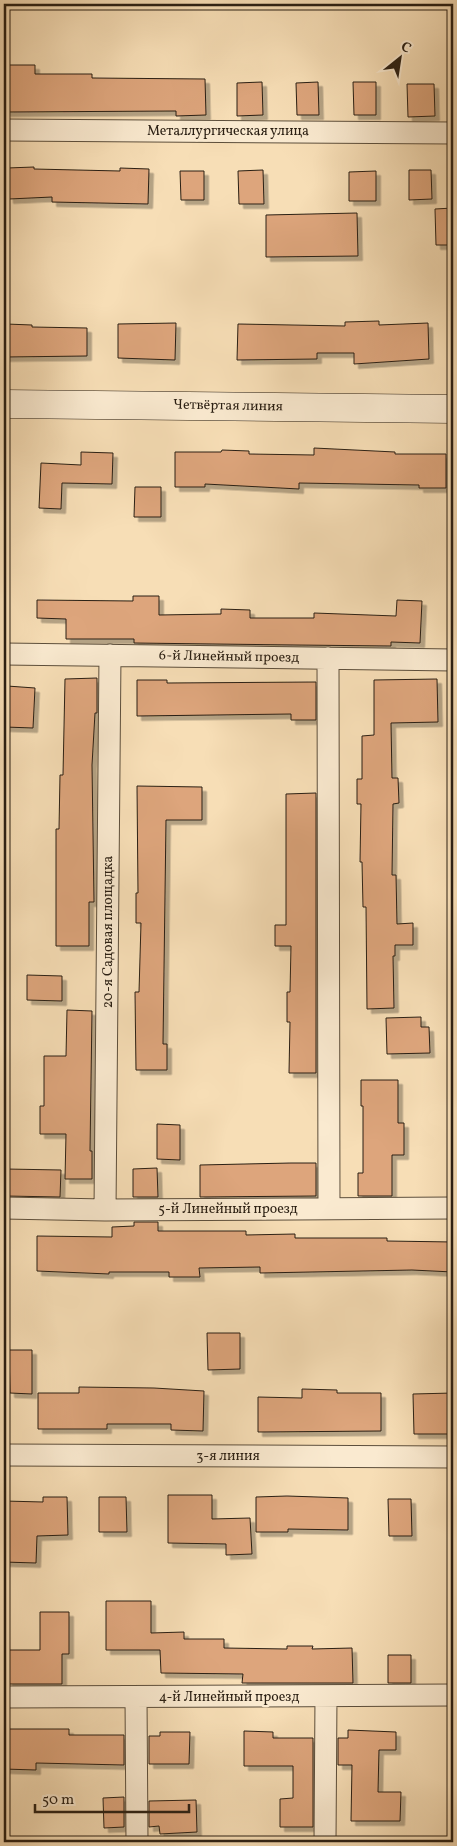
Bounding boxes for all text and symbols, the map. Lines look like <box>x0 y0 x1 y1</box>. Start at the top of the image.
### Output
north arrow <box>374 32 424 82</box>
text: С <box>397 38 414 59</box>
street label: Металлургическая улица <box>147 122 309 141</box>
street label: Четвёртая линия <box>173 396 283 416</box>
street label: 6-й Линейный проезд <box>159 646 299 668</box>
street label: 20-я Садовая площадка <box>99 856 118 1008</box>
street label: 5-й Линейный проезд <box>158 1200 298 1219</box>
street label: 3-я линия <box>196 1447 260 1466</box>
street label: 4-й Линейный проезд <box>159 1688 299 1707</box>
scale bar <box>35 1781 189 1813</box>
text: 50 m <box>42 1790 74 1811</box>

